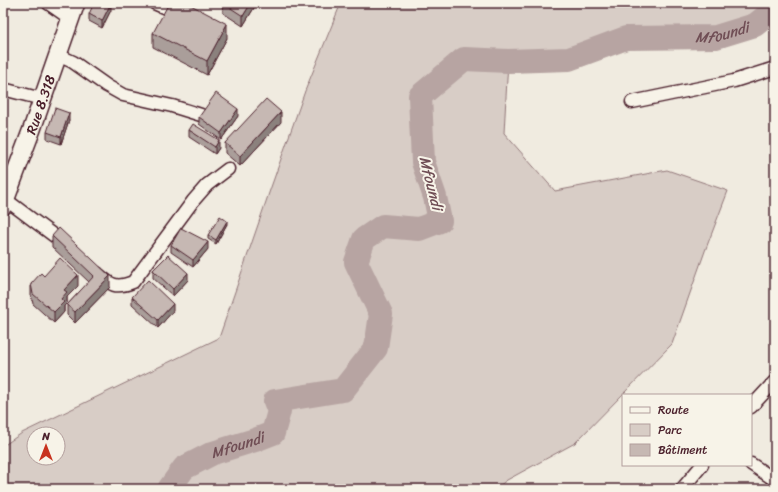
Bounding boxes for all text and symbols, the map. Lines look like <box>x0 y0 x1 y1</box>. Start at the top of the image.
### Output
water label: Mfoundi <box>695 14 755 50</box>
street label: Rue 8.318 <box>18 71 63 138</box>
water label: Mfoundi <box>412 153 451 215</box>
legend <box>622 394 752 466</box>
text: Route <box>658 399 689 421</box>
text: Parc <box>658 419 682 441</box>
water label: Mfoundi <box>207 424 271 466</box>
north arrow <box>26 426 66 466</box>
text: N <box>41 427 50 446</box>
text: Bâtiment <box>658 439 707 461</box>

